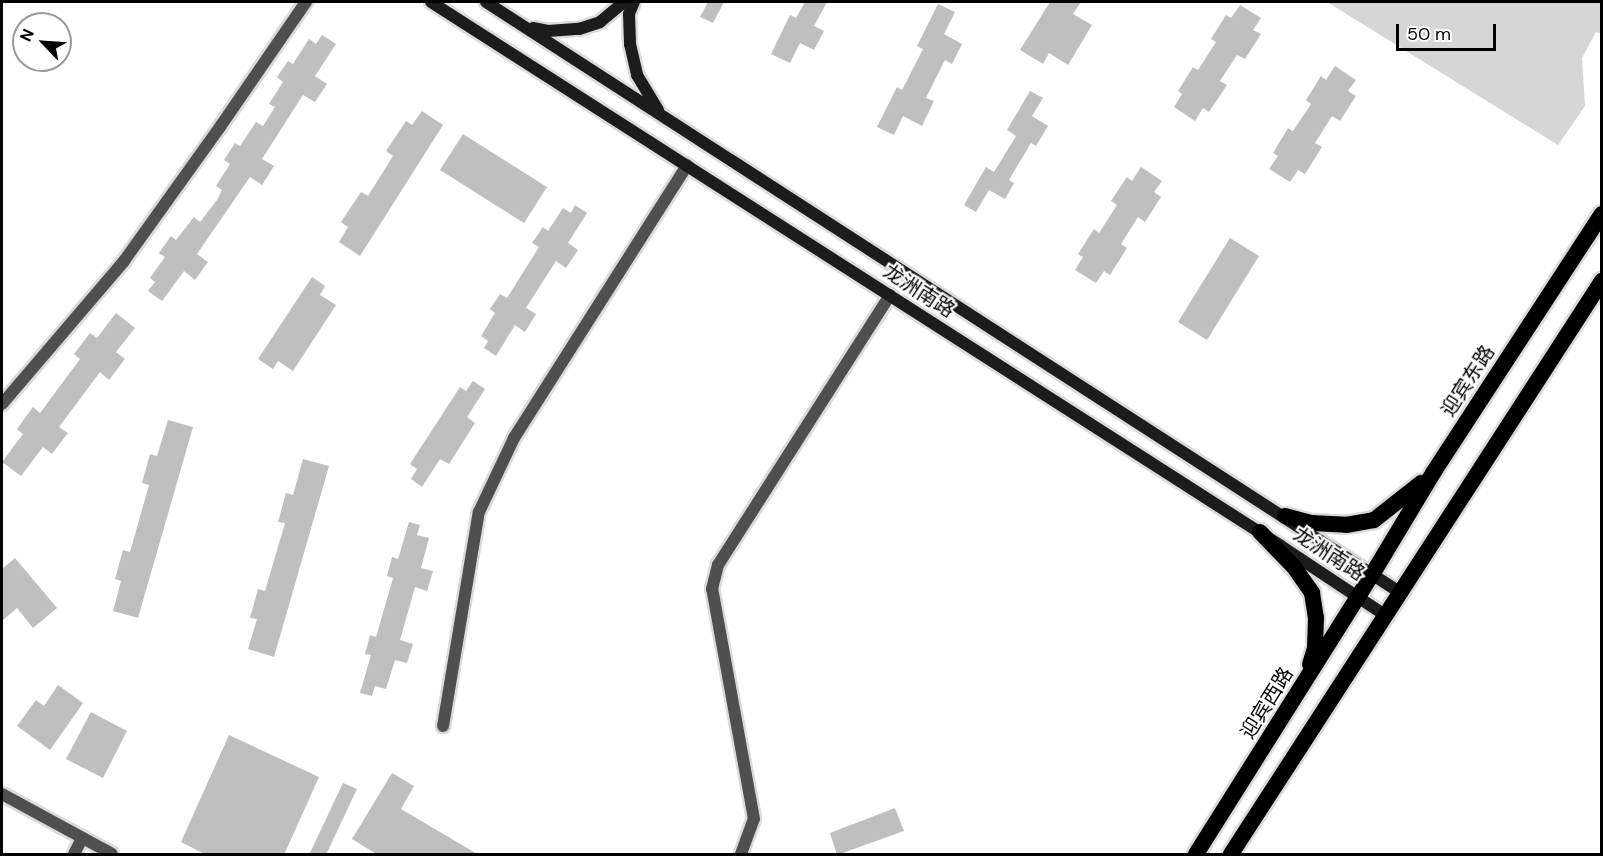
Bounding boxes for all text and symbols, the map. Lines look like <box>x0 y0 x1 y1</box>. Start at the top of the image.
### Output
north arrow <box>12 12 72 72</box>
scale bar <box>1399 12 1500 50</box>
text: 50 m <box>1407 22 1451 46</box>
text: N <box>15 25 39 45</box>
street label: 龙洲南路 <box>879 259 959 323</box>
street label: 迎宾东路 <box>1436 341 1500 421</box>
street label: 龙洲南路 <box>1289 522 1369 586</box>
street label: 迎宾西路 <box>1236 663 1298 743</box>

